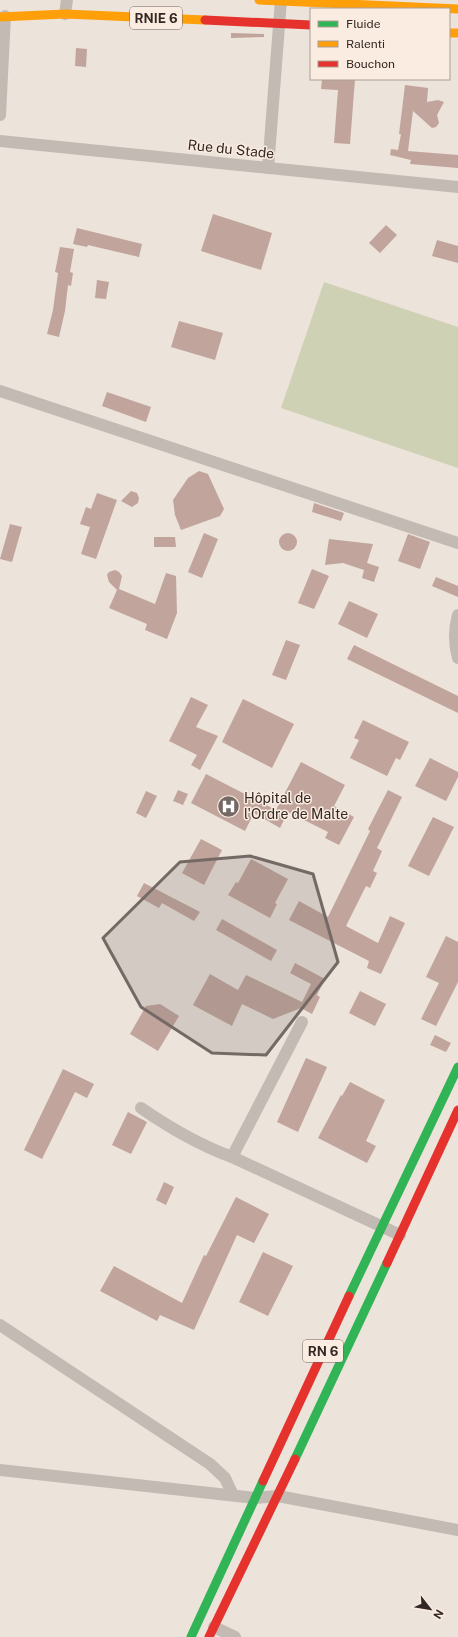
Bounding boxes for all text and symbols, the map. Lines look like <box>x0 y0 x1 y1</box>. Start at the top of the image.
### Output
road number: RNIE 6 <box>130 7 182 29</box>
legend <box>310 8 450 80</box>
text: Fluide <box>346 17 381 31</box>
text: Ralenti <box>346 37 385 51</box>
text: Bouchon <box>346 57 395 71</box>
street label: Rue du Stade <box>187 136 275 162</box>
place label: Hôpital de l'Ordre de Malte <box>244 790 348 822</box>
hospital icon: Hôpital de l'Ordre de Malte <box>216 793 242 819</box>
road number: RN 6 <box>303 1340 343 1362</box>
north arrow <box>410 1589 450 1629</box>
text: N <box>431 1607 446 1621</box>

